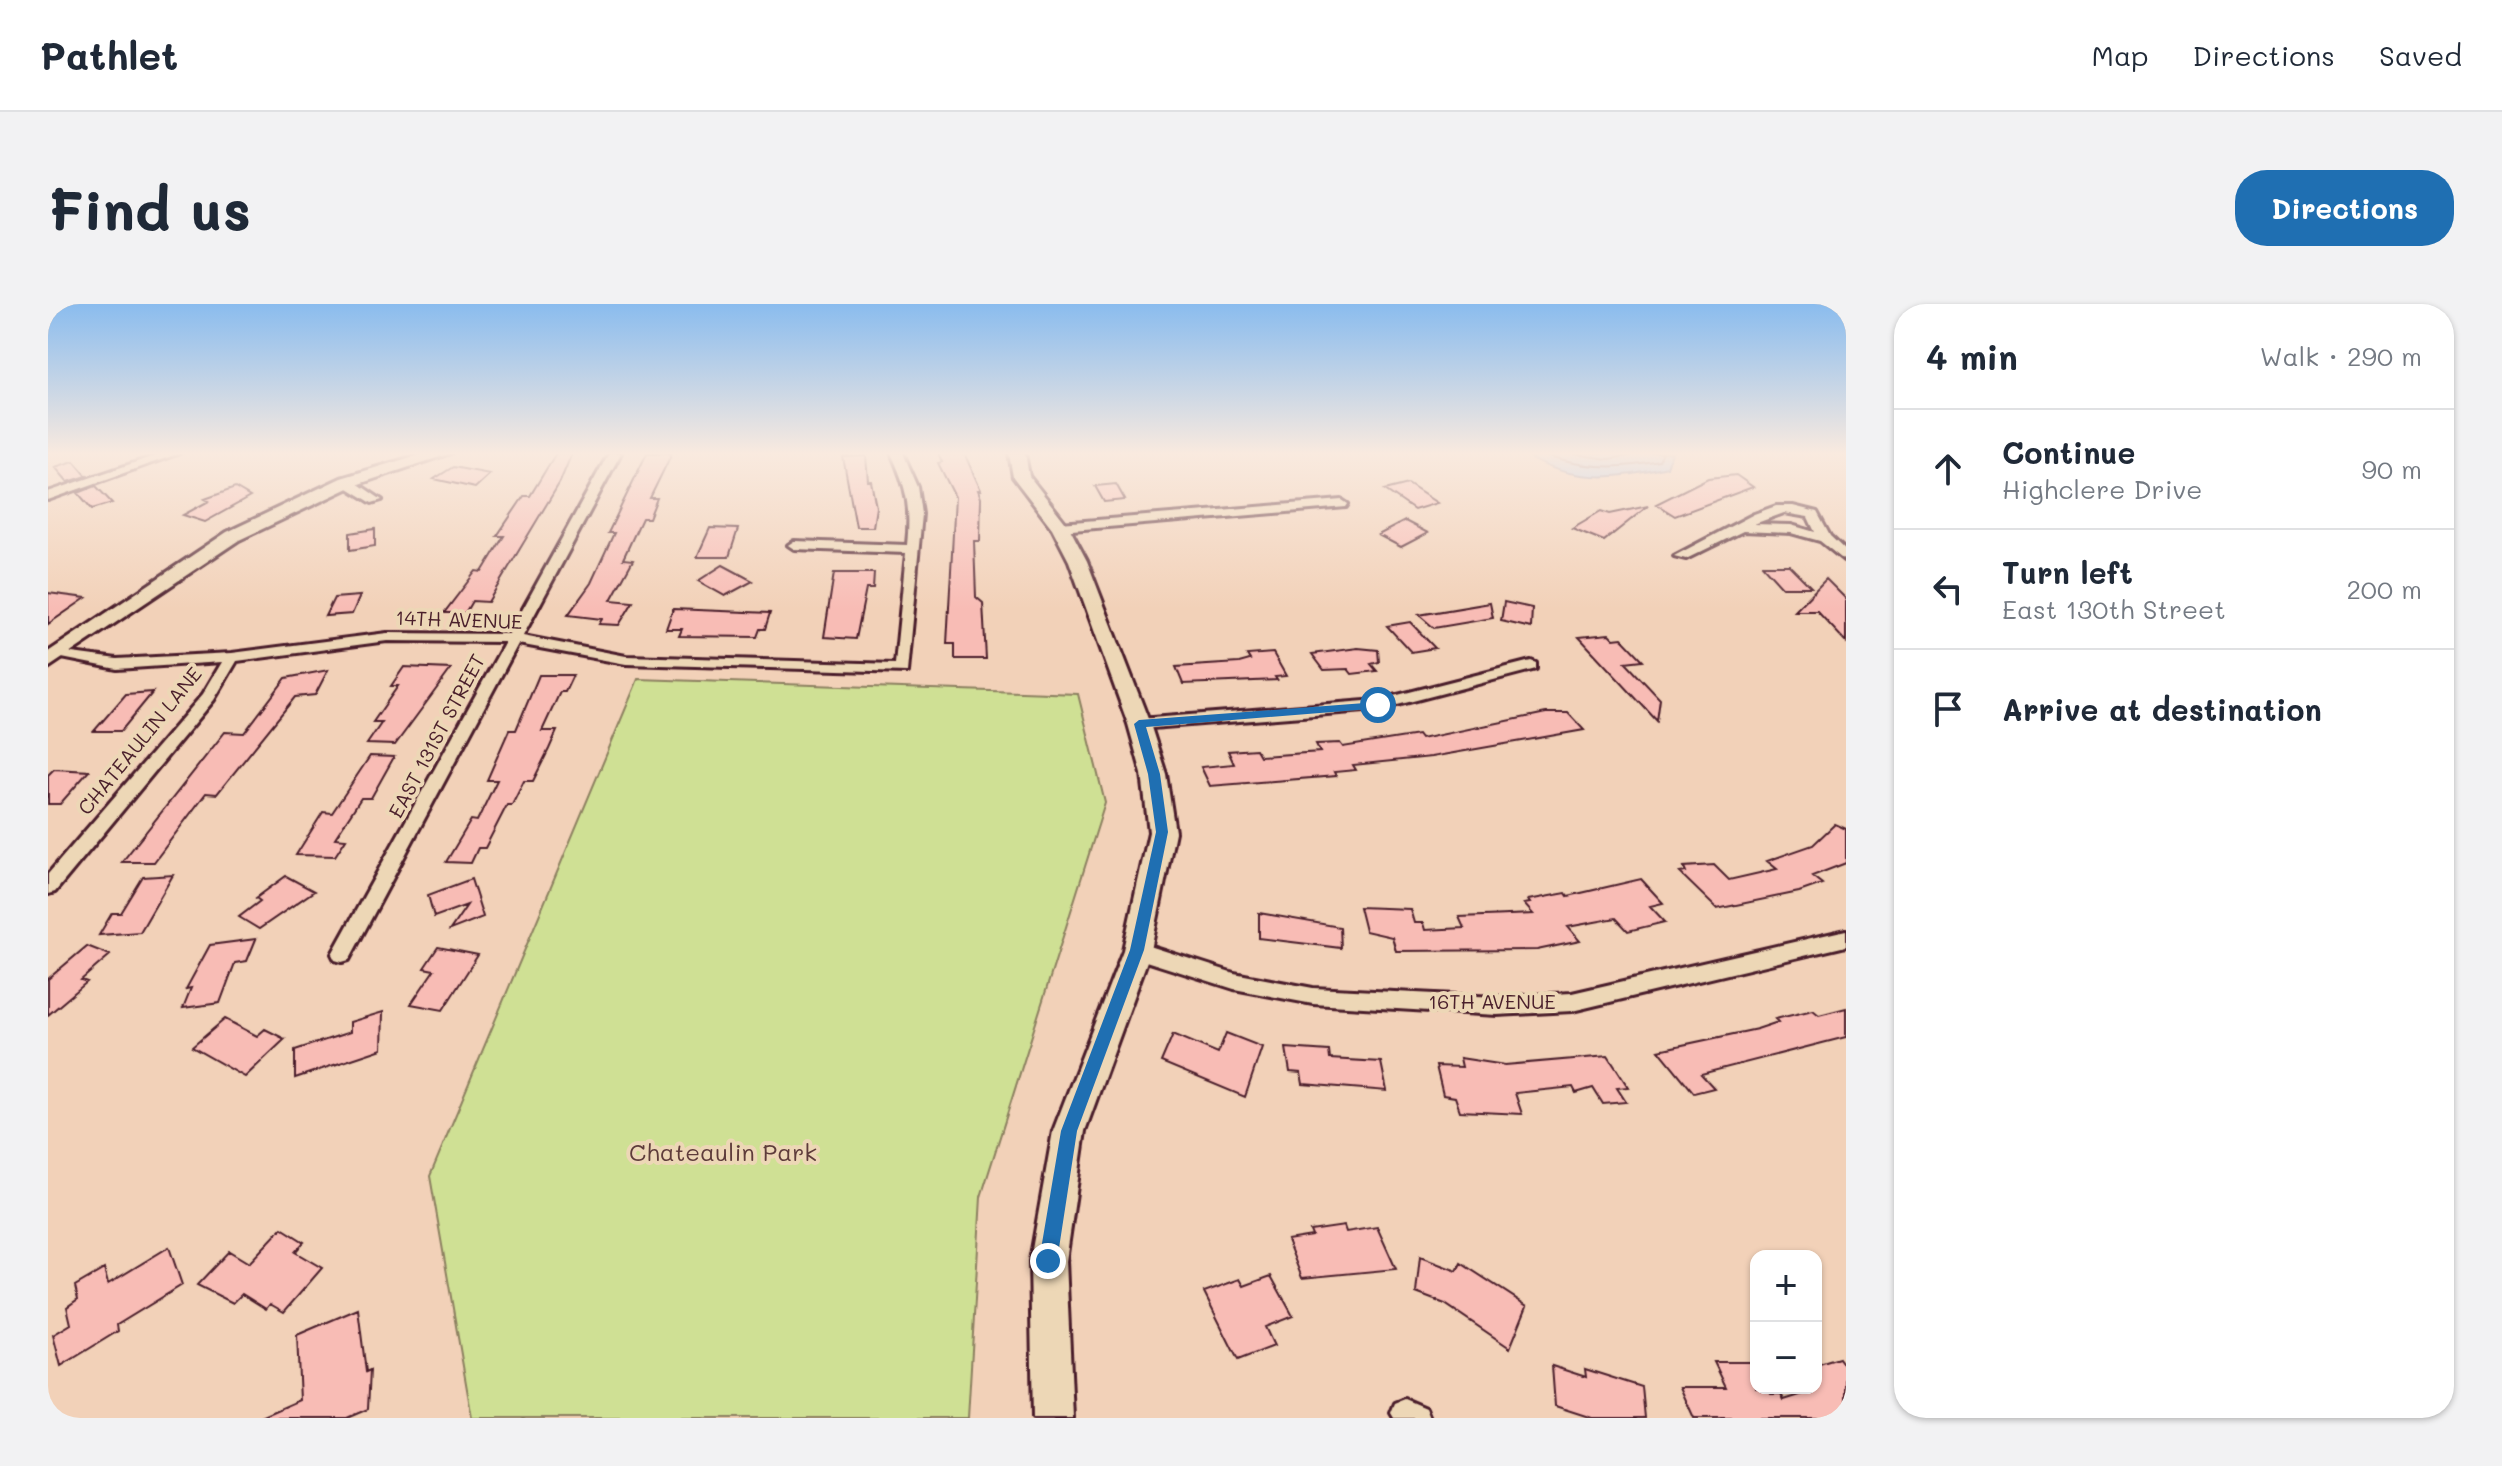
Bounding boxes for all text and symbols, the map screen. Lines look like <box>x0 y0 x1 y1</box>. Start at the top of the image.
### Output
text: Pathlet <box>40 30 178 80</box>
text: Map <box>2092 37 2149 73</box>
text: Directions <box>2193 37 2335 73</box>
text: Saved <box>2379 37 2462 73</box>
button: Directions <box>2235 170 2454 246</box>
text: Find us <box>48 172 251 245</box>
text: 4 min <box>1926 334 2018 379</box>
text: Walk · 290 m <box>2260 339 2422 373</box>
text: Continue <box>2002 432 2135 472</box>
icon: ahead <box>1926 447 1970 491</box>
text: 90 m <box>2362 452 2422 486</box>
text: Highclere Drive <box>2002 472 2202 506</box>
text: Turn left <box>2002 552 2133 592</box>
icon: left <box>1926 567 1970 611</box>
text: 200 m <box>2346 572 2422 606</box>
text: East 130th Street <box>2002 592 2226 626</box>
street label: 14TH AVENUE <box>395 604 523 634</box>
street label: EAST 131ST STREET <box>382 649 490 822</box>
street label: CHATEAULIN LANE <box>71 661 207 820</box>
route start <box>1360 687 1396 723</box>
icon: arrive <box>1926 687 1970 731</box>
text: Arrive at destination <box>2002 689 2322 729</box>
street label: 16TH AVENUE <box>1428 988 1556 1014</box>
park label: Chateaulin Park <box>629 1136 817 1167</box>
route end <box>1030 1243 1066 1279</box>
map controls <box>1750 1250 1822 1394</box>
button: + <box>1750 1250 1822 1322</box>
button: − <box>1750 1322 1822 1394</box>

